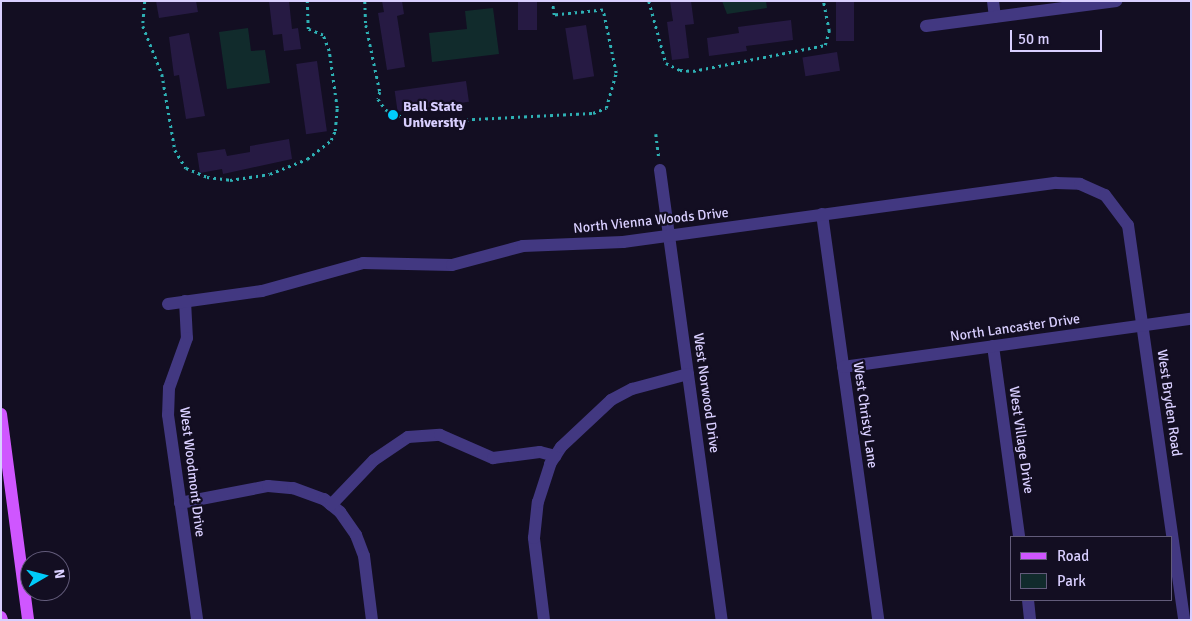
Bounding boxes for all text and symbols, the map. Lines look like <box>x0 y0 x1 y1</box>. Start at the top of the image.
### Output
scale bar <box>1012 20 1104 52</box>
text: 50 m <box>1018 30 1049 48</box>
place label: Ball State University <box>403 99 466 132</box>
marker: Ball State University <box>387 109 399 121</box>
street label: North Vienna Woods Drive <box>573 204 729 238</box>
street label: North Lancaster Drive <box>949 311 1081 345</box>
street label: West Norwood Drive <box>689 332 723 454</box>
street label: West Bryden Road <box>1153 348 1185 458</box>
street label: West Christy Lane <box>849 361 881 469</box>
street label: West Village Drive <box>1005 385 1037 495</box>
street label: West Woodmont Drive <box>176 406 208 538</box>
legend <box>1010 536 1172 601</box>
text: Road <box>1057 547 1089 565</box>
north arrow <box>20 551 70 601</box>
text: N <box>50 568 68 580</box>
text: Park <box>1057 572 1086 590</box>

